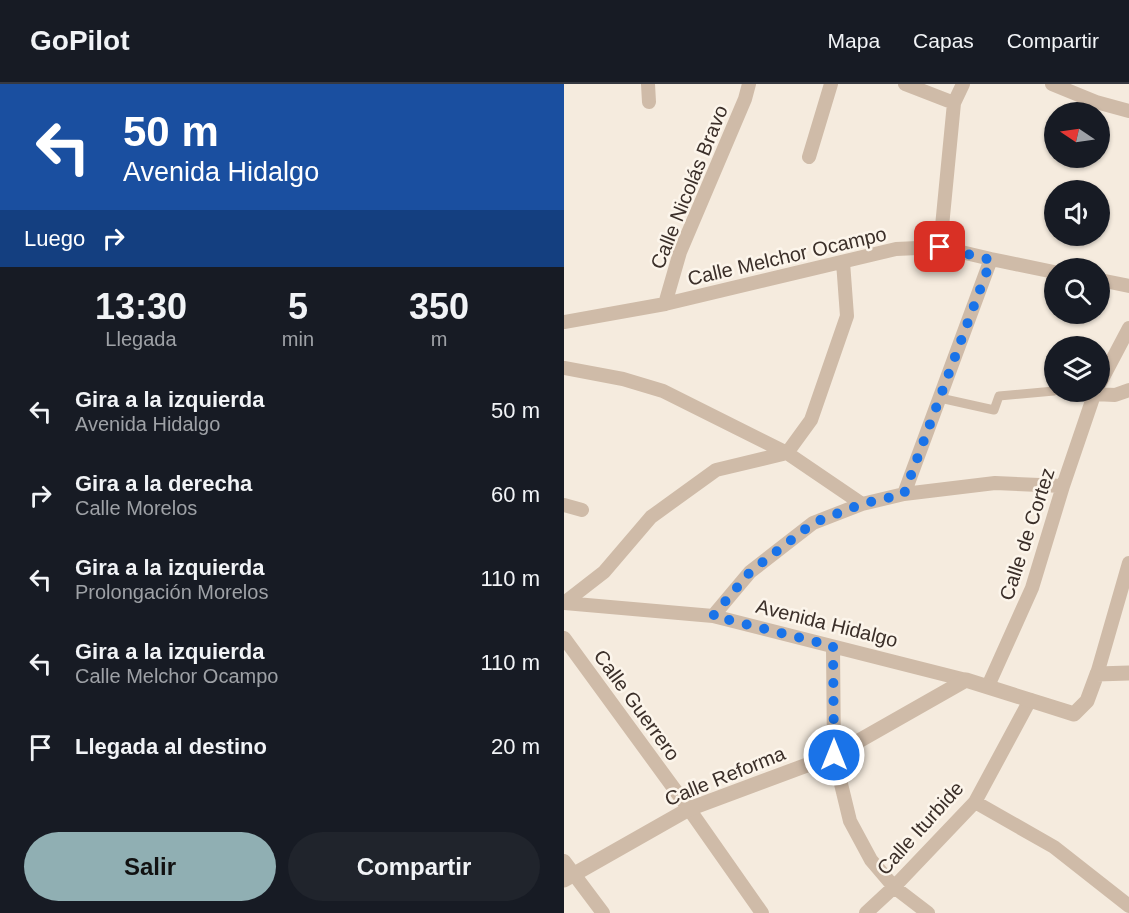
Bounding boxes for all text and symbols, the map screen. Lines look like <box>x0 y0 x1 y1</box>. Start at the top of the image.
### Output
text: GoPilot <box>30 25 130 56</box>
text: Mapa <box>828 29 880 52</box>
text: Capas <box>913 29 974 52</box>
text: Compartir <box>1007 29 1099 52</box>
street label: Calle Nicolás Bravo <box>646 102 732 272</box>
north arrow <box>1044 102 1110 168</box>
map controls <box>1044 102 1110 402</box>
icon: left <box>24 108 102 186</box>
text: 50 m <box>123 108 219 155</box>
text: Avenida Hidalgo <box>123 157 319 187</box>
button: sound <box>1044 180 1110 246</box>
pin <box>914 221 965 272</box>
icon: right <box>97 222 130 255</box>
street label: Calle Melchor Ocampo <box>685 222 889 290</box>
text: Luego <box>24 226 85 251</box>
icon: arrive <box>923 230 956 263</box>
button: search <box>1044 258 1110 324</box>
text: 13:30 <box>95 286 187 327</box>
text: 5 <box>288 286 308 327</box>
text: 350 <box>409 286 469 327</box>
text: Llegada <box>105 328 177 350</box>
text: min <box>282 328 314 350</box>
text: m <box>431 328 447 350</box>
button: layers <box>1044 336 1110 402</box>
text: Gira a la izquierda <box>75 387 265 412</box>
icon: left <box>24 395 57 428</box>
text: 50 m <box>491 398 540 423</box>
text: Avenida Hidalgo <box>75 413 220 435</box>
street label: Calle de Cortez <box>995 465 1059 603</box>
text: Gira a la derecha <box>75 471 252 496</box>
icon: right <box>24 479 57 512</box>
text: 60 m <box>491 482 540 507</box>
text: Calle Morelos <box>75 497 197 519</box>
text: Gira a la izquierda <box>75 555 265 580</box>
icon: left <box>24 563 57 596</box>
text: 110 m <box>480 566 540 591</box>
text: Prolongación Morelos <box>75 581 268 603</box>
street label: Avenida Hidalgo <box>754 595 900 651</box>
text: Gira a la izquierda <box>75 639 265 664</box>
street label: Calle Guerrero <box>590 645 684 765</box>
icon: left <box>24 647 57 680</box>
text: 110 m <box>480 650 540 675</box>
text: Calle Melchor Ocampo <box>75 665 278 687</box>
position arrow <box>802 723 866 787</box>
icon: arrive <box>24 731 57 764</box>
text: Llegada al destino <box>75 734 267 759</box>
text: 20 m <box>491 734 540 759</box>
street label: Calle Reforma <box>662 742 789 810</box>
street label: Calle Iturbide <box>872 777 968 879</box>
button: Salir <box>24 832 276 901</box>
button: Compartir <box>288 832 540 901</box>

